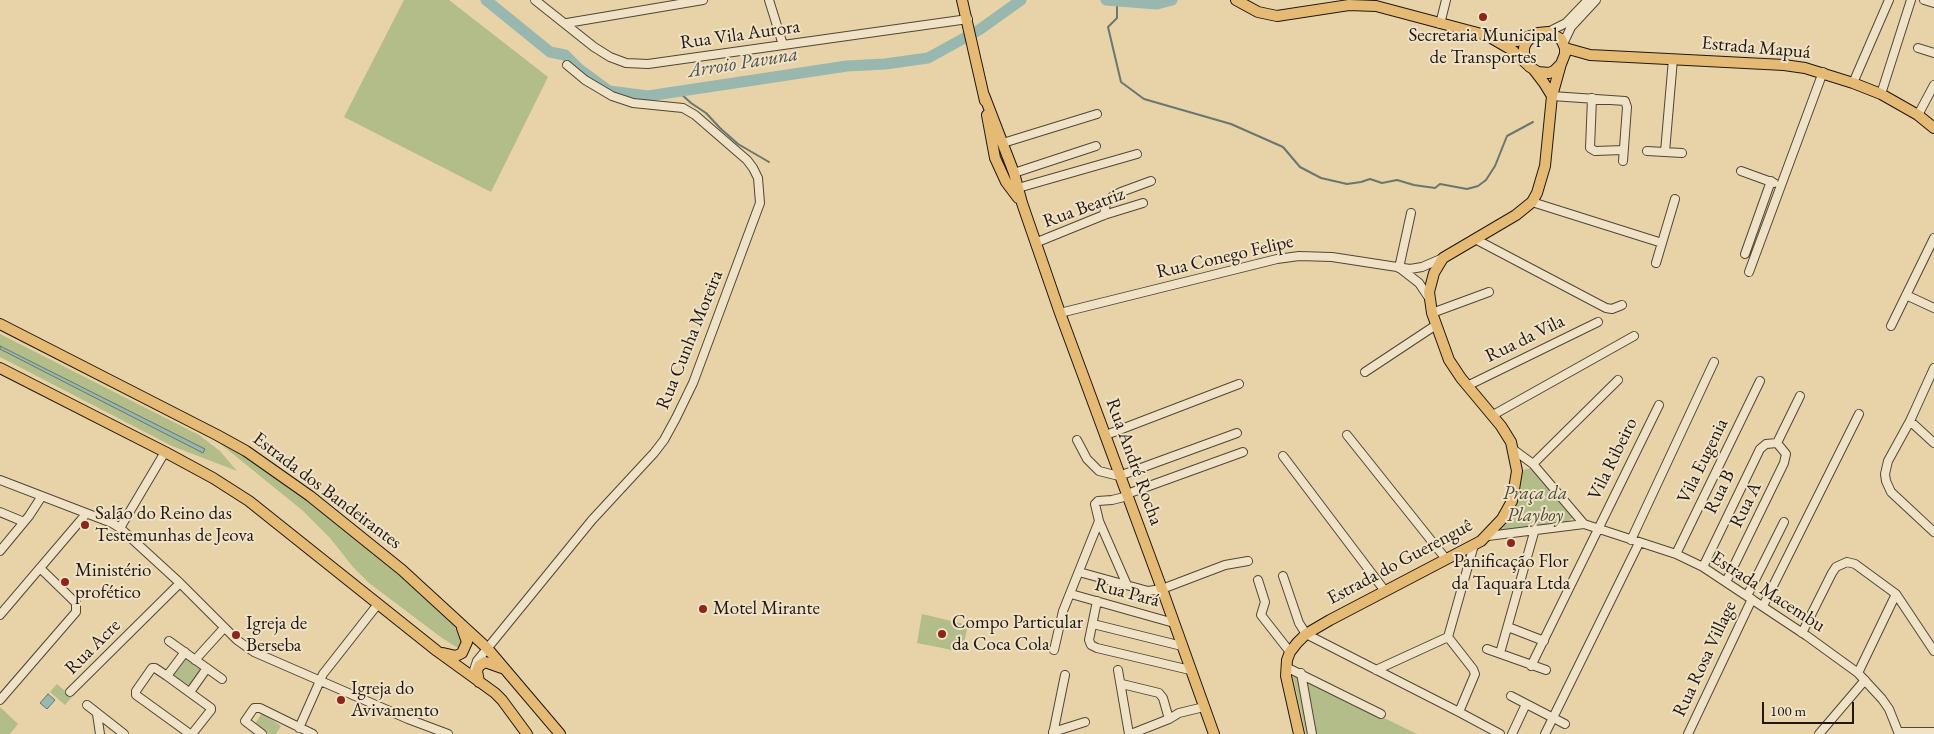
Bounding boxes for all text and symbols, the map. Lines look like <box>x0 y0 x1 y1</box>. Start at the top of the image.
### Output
marker: Secretaria Municipal de Transportes <box>1477 11 1489 23</box>
street label: Rua Vila Aurora <box>679 15 801 55</box>
place label: Secretaria Municipal de Transportes <box>1408 25 1558 69</box>
street label: Estrada Mapuá <box>1700 32 1812 64</box>
water label: Arroio Pavuna <box>686 42 800 84</box>
street label: Rua Beatriz <box>1040 183 1128 233</box>
street label: Rua Conego Felipe <box>1154 230 1296 284</box>
street label: Rua Cunha Moreira <box>652 267 728 413</box>
street label: Rua da Vila <box>1482 310 1568 368</box>
street label: Rua André Rocha <box>1100 395 1168 529</box>
street label: Vila Ribeiro <box>1583 414 1643 504</box>
street label: Vila Eugenia <box>1673 415 1733 507</box>
street label: Estrada dos Bandeirantes <box>248 428 406 554</box>
street label: Rua B <box>1700 466 1740 518</box>
street label: Rua A <box>1725 478 1767 532</box>
park label: Praça da Playboy <box>1503 483 1567 527</box>
place label: Salão do Reino das Testemunhas de Jeova <box>95 503 254 547</box>
street label: Estrada do Guerenguê <box>1323 514 1477 610</box>
marker: Salão do Reino das Testemunhas de Jeova <box>79 519 91 531</box>
marker: Panificação Flor da Taquara Ltda <box>1505 537 1517 549</box>
street label: Estrada Macembu <box>1707 547 1829 637</box>
place label: Panificação Flor da Taquara Ltda <box>1452 551 1570 595</box>
place label: Ministério profético <box>75 560 151 604</box>
street label: Rua Pará <box>1092 573 1162 613</box>
marker: Ministério profético <box>59 576 71 588</box>
place label: Motel Mirante <box>713 598 820 620</box>
street label: Rua Rosa Village <box>1668 598 1742 720</box>
marker: Motel Mirante <box>697 603 709 615</box>
place label: Compo Particular da Coca Cola <box>952 612 1083 656</box>
place label: Igreja de Berseba <box>246 613 307 657</box>
street label: Rua Acre <box>60 614 126 680</box>
marker: Compo Particular da Coca Cola <box>936 628 948 640</box>
marker: Igreja de Berseba <box>230 629 242 641</box>
place label: Igreja do Avivamento <box>351 678 439 722</box>
scale bar <box>1764 692 1856 724</box>
marker: Igreja do Avivamento <box>335 694 347 706</box>
text: 100 m <box>1770 701 1806 720</box>

